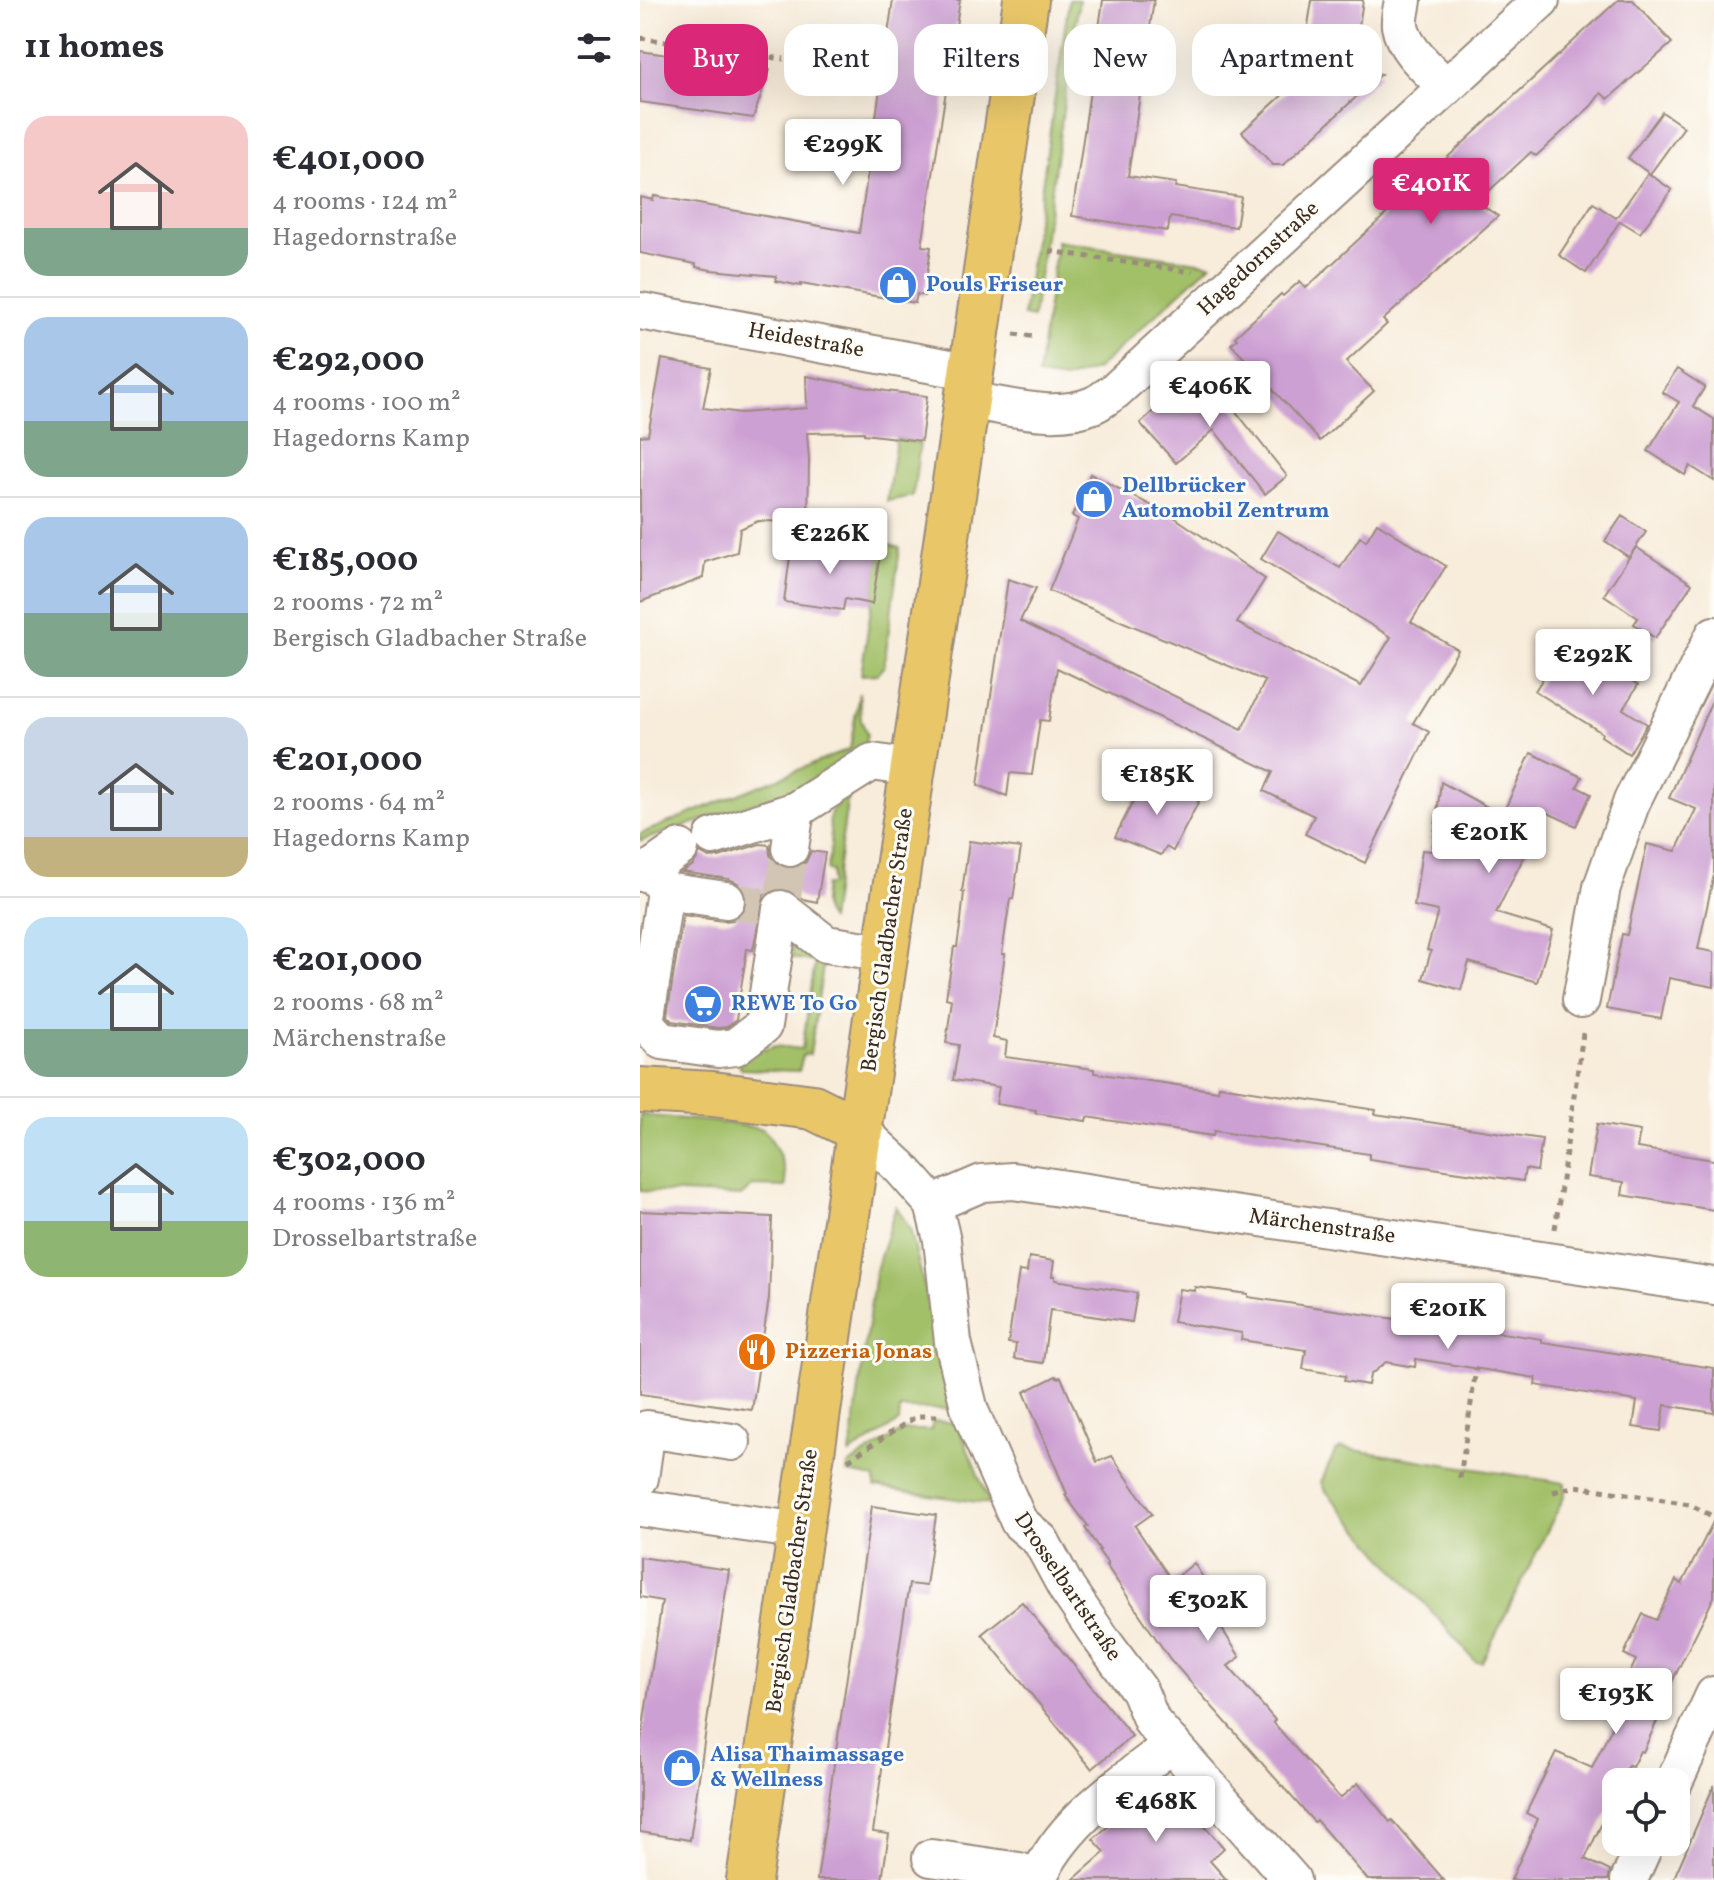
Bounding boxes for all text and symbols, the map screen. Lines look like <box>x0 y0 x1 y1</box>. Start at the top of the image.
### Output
chip: Buy <box>664 24 768 96</box>
chip: Rent <box>784 24 898 96</box>
chip: Filters <box>914 24 1048 96</box>
chip: New <box>1064 24 1176 96</box>
chip: Apartment <box>1192 24 1382 96</box>
text: 11 homes <box>24 25 164 72</box>
icon: filters <box>572 26 616 70</box>
pin: €299K <box>787 119 899 187</box>
text: €299K <box>803 127 883 163</box>
text: €401,000 <box>272 137 425 184</box>
icon: home <box>88 148 184 244</box>
pin: €401K <box>1375 158 1487 226</box>
text: €401K <box>1391 166 1471 202</box>
text: 4 rooms · 124 m² <box>272 184 458 220</box>
street label: Hagedornstraße <box>1191 194 1327 324</box>
text: Hagedornstraße <box>272 220 457 256</box>
shop icon: Pouls Friseur <box>877 264 919 306</box>
place label: Pouls Friseur <box>926 270 1064 301</box>
street label: Heidestraße <box>746 316 866 366</box>
text: €292,000 <box>272 338 424 385</box>
icon: home <box>88 349 184 445</box>
pin: €406K <box>1154 361 1266 429</box>
text: €406K <box>1168 369 1252 405</box>
text: 4 rooms · 100 m² <box>272 385 461 421</box>
text: Hagedorns Kamp <box>272 421 470 457</box>
place label: Dellbrücker Automobil Zentrum <box>1122 471 1330 527</box>
shop icon: Dellbrücker Automobil Zentrum <box>1073 478 1115 520</box>
pin: €226K <box>774 508 886 576</box>
text: €226K <box>790 516 870 552</box>
text: €185,000 <box>272 538 418 585</box>
icon: home <box>88 549 184 645</box>
text: 2 rooms · 72 m² <box>272 585 443 621</box>
text: Bergisch Gladbacher Straße <box>272 621 587 657</box>
pin: €292K <box>1537 629 1649 697</box>
text: €292K <box>1553 637 1633 673</box>
text: €201,000 <box>272 738 423 785</box>
icon: home <box>88 749 184 845</box>
pin: €185K <box>1101 749 1213 817</box>
text: €185K <box>1120 757 1194 793</box>
text: 2 rooms · 64 m² <box>272 785 445 821</box>
street label: Bergisch Gladbacher Straße <box>854 806 922 1074</box>
pin: €201K <box>1433 807 1545 875</box>
text: €201K <box>1450 815 1528 851</box>
text: Hagedorns Kamp <box>272 821 470 857</box>
text: €201,000 <box>272 938 423 985</box>
icon: home <box>88 949 184 1045</box>
supermarket icon: REWE To Go <box>682 983 724 1025</box>
text: 2 rooms · 68 m² <box>272 985 444 1021</box>
place label: REWE To Go <box>731 989 857 1020</box>
text: Märchenstraße <box>272 1021 446 1057</box>
text: €302,000 <box>272 1138 426 1185</box>
icon: home <box>88 1149 184 1245</box>
text: 4 rooms · 136 m² <box>272 1185 455 1221</box>
street label: Märchenstraße <box>1247 1201 1397 1253</box>
text: Drosselbartstraße <box>272 1221 477 1257</box>
pin: €201K <box>1392 1283 1504 1351</box>
text: €201K <box>1409 1291 1487 1327</box>
restaurant icon: Pizzeria Jonas <box>736 1331 778 1373</box>
place label: Pizzeria Jonas <box>785 1337 932 1368</box>
street label: Bergisch Gladbacher Straße <box>759 1447 827 1715</box>
street label: Drosselbartstraße <box>1006 1506 1128 1668</box>
pin: €302K <box>1152 1575 1264 1643</box>
text: €302K <box>1168 1583 1248 1619</box>
pin: €193K <box>1560 1668 1672 1736</box>
text: €193K <box>1578 1676 1654 1712</box>
place label: Alisa Thaimassage & Wellness <box>710 1740 904 1796</box>
shop icon: Alisa Thaimassage & Wellness <box>661 1747 703 1789</box>
map controls <box>1602 1768 1690 1856</box>
button: locate <box>1602 1768 1690 1856</box>
pin: €468K <box>1100 1776 1212 1844</box>
text: €468K <box>1115 1784 1197 1820</box>

